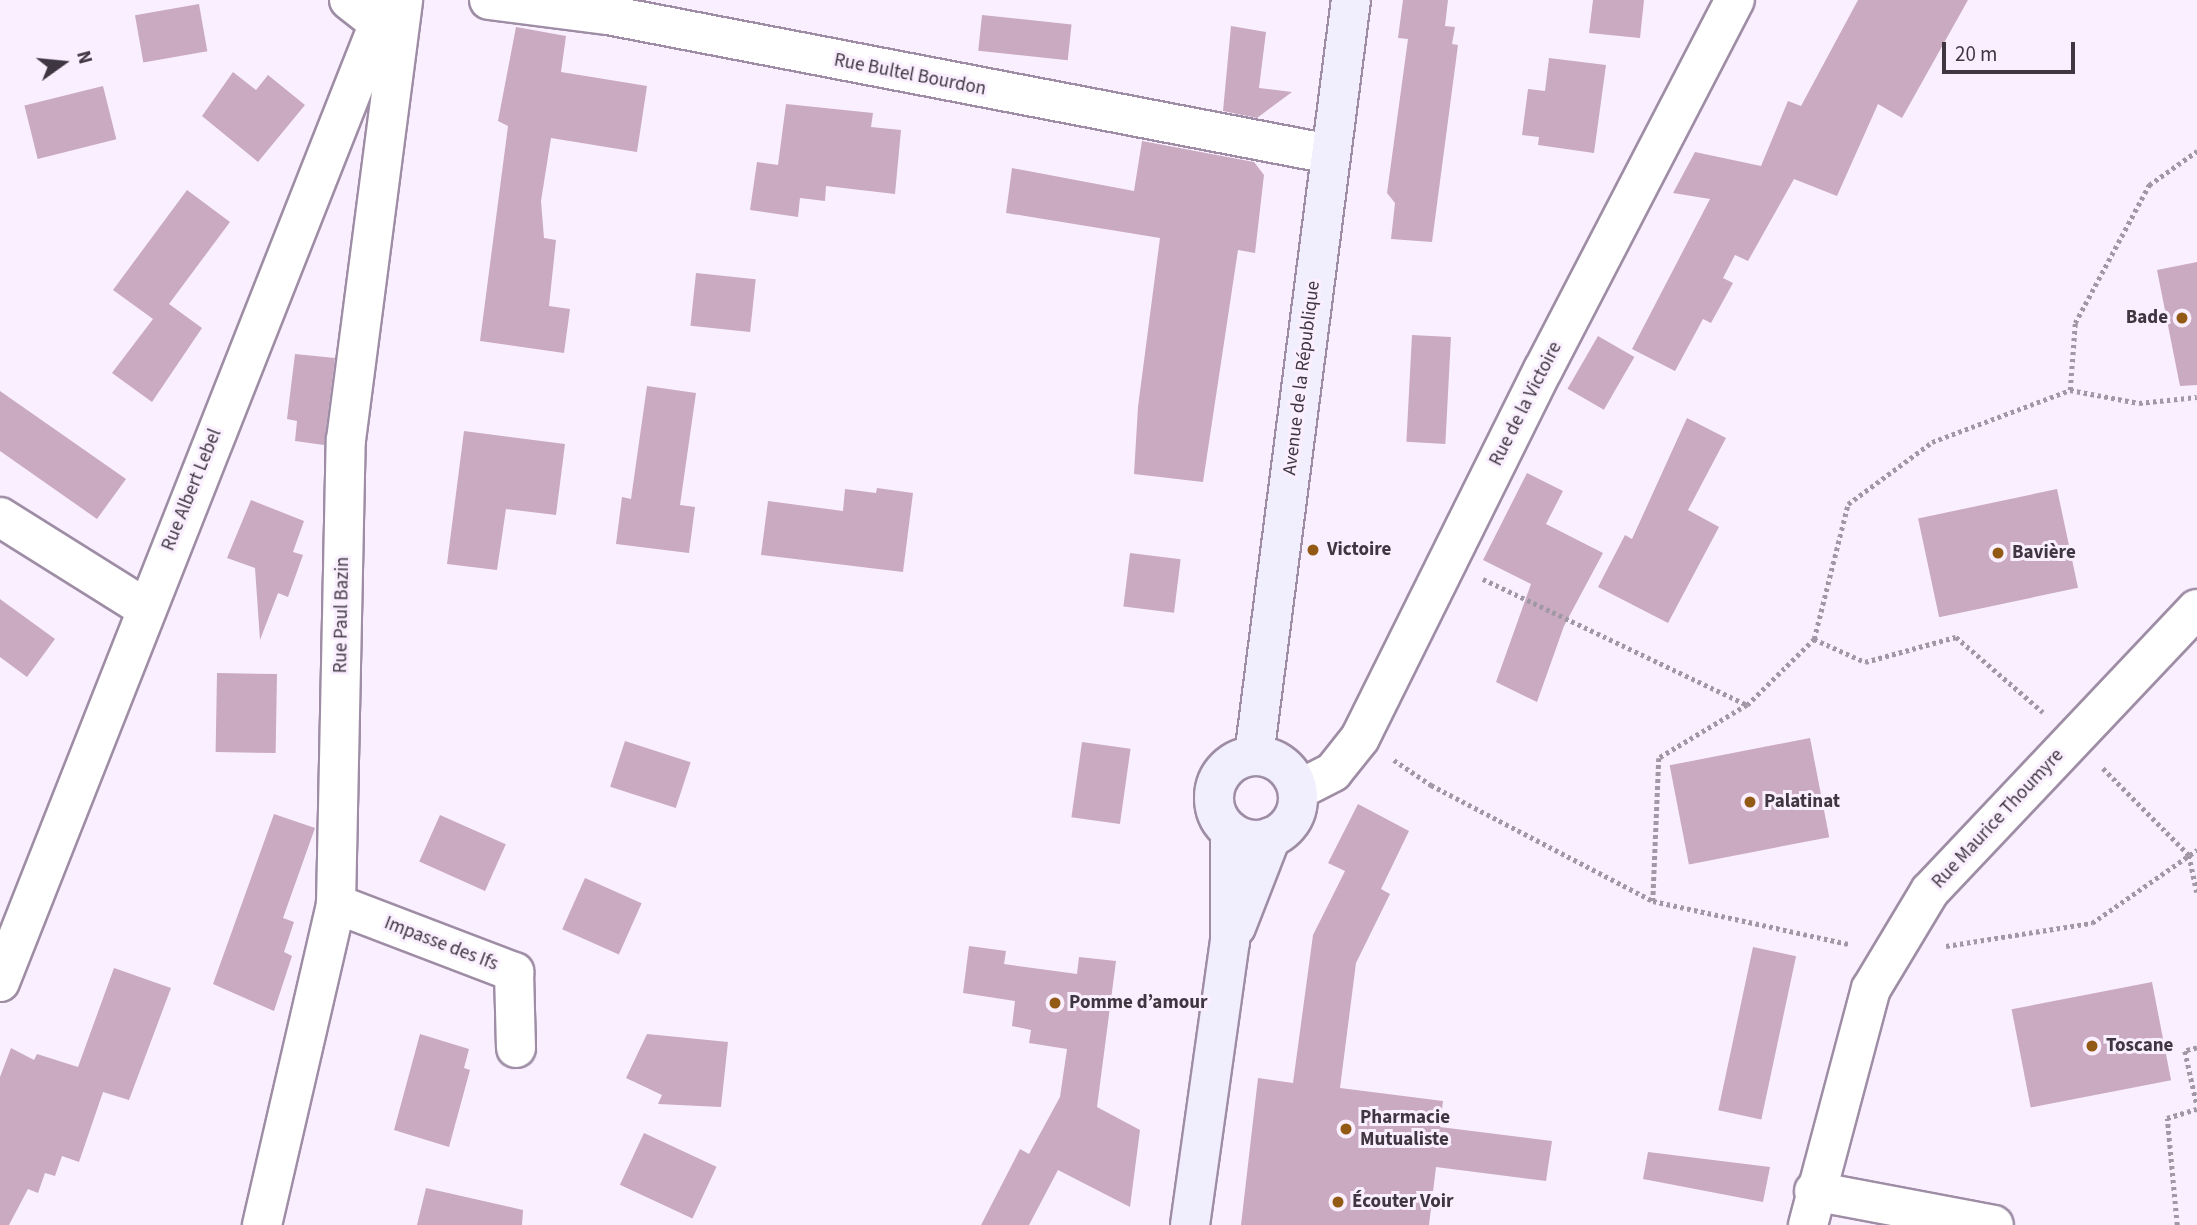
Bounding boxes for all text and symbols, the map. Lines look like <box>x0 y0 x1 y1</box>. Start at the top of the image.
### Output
north arrow <box>28 28 98 98</box>
scale bar <box>1945 28 2078 72</box>
text: 20 m <box>1955 39 1997 69</box>
text: N <box>69 48 98 67</box>
street label: Rue Bultel Bourdon <box>832 49 988 101</box>
street label: Avenue de la République <box>1279 280 1325 476</box>
place label: Bade <box>2126 307 2168 329</box>
marker: Bade <box>2174 310 2190 326</box>
street label: Rue de la Victoire <box>1485 338 1567 470</box>
street label: Rue Albert Lebel <box>157 426 227 554</box>
place label: Victoire <box>1327 539 1391 561</box>
marker: Victoire <box>1305 542 1321 558</box>
place label: Bavière <box>2012 542 2076 564</box>
marker: Bavière <box>1990 545 2006 561</box>
street label: Rue Paul Bazin <box>330 556 354 674</box>
street label: Rue Maurice Thoumyre <box>1927 745 2069 893</box>
place label: Palatinat <box>1764 791 1840 813</box>
marker: Palatinat <box>1742 794 1758 810</box>
street label: Impasse des Ifs <box>381 912 501 976</box>
place label: Pomme d’amour <box>1069 992 1208 1014</box>
marker: Pomme d’amour <box>1047 995 1063 1011</box>
place label: Toscane <box>2106 1035 2173 1057</box>
marker: Toscane <box>2084 1038 2100 1054</box>
place label: Pharmacie Mutualiste <box>1360 1107 1450 1151</box>
marker: Pharmacie Mutualiste <box>1338 1121 1354 1137</box>
place label: Écouter Voir <box>1352 1191 1454 1213</box>
marker: Écouter Voir <box>1330 1194 1346 1210</box>

